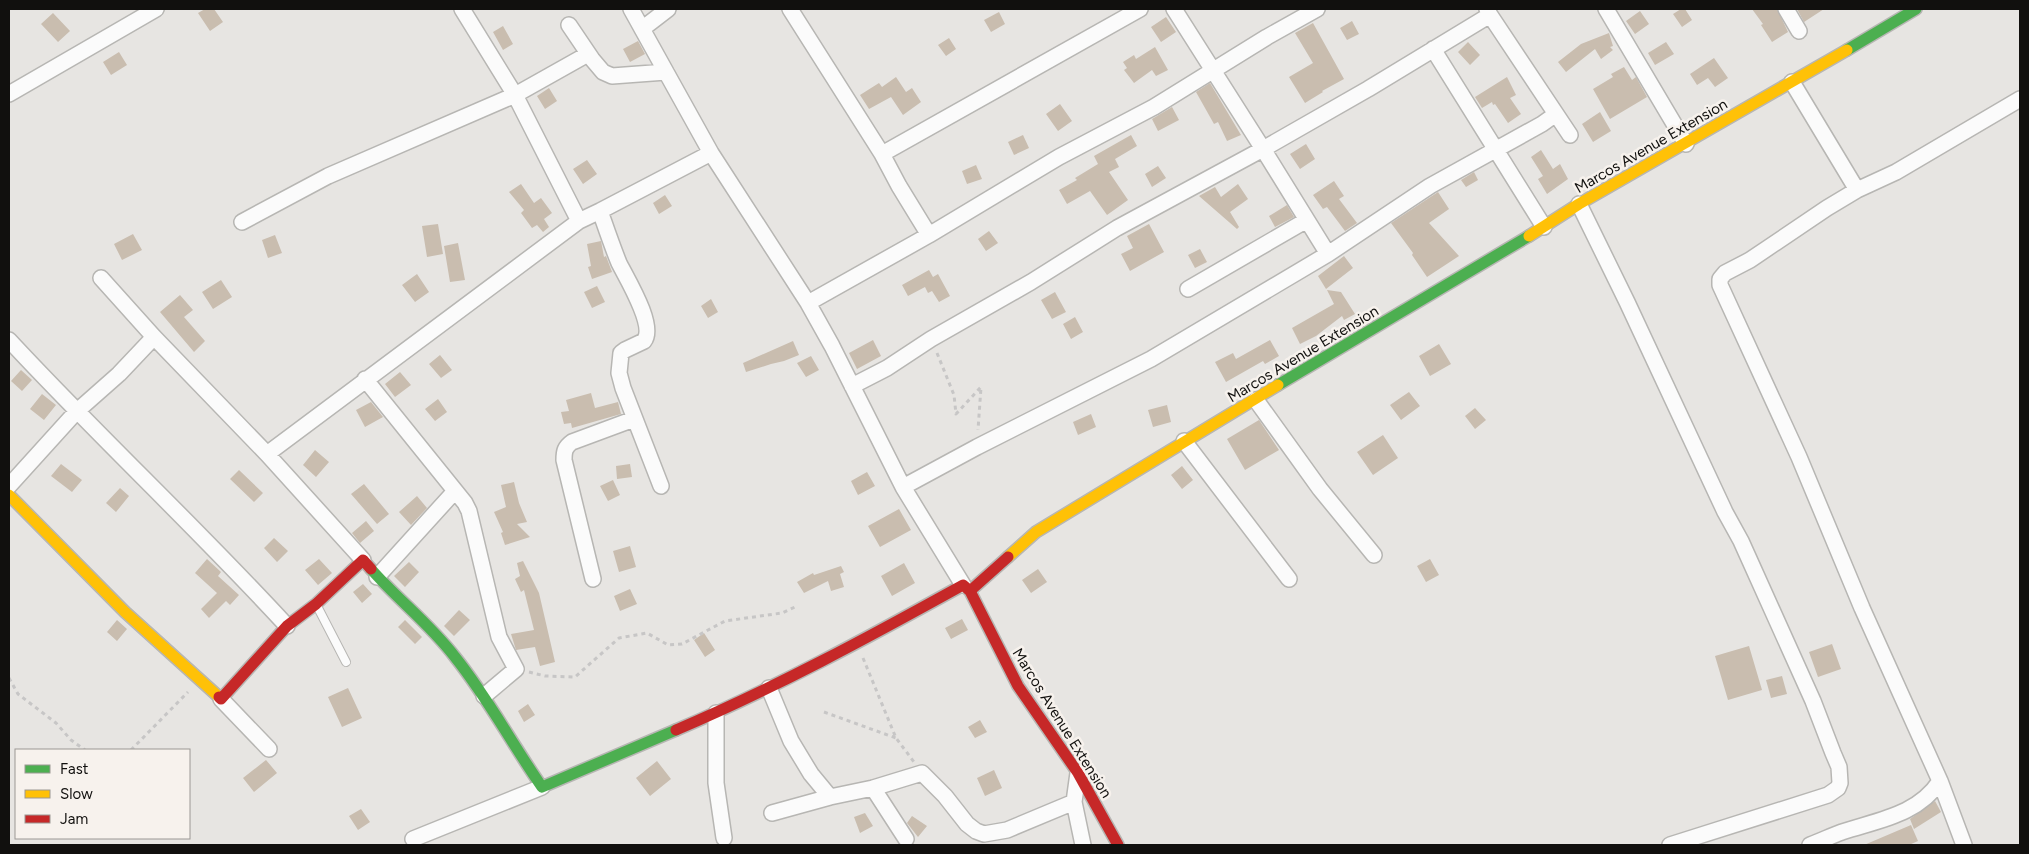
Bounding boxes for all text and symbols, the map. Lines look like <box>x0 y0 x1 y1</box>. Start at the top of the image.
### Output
street label: Marcos Avenue Extension <box>1572 95 1730 197</box>
street label: Marcos Avenue Extension <box>1224 302 1382 406</box>
street label: Marcos Avenue Extension <box>1009 645 1115 801</box>
legend <box>15 749 190 839</box>
text: Fast <box>60 760 89 778</box>
text: Slow <box>60 785 93 803</box>
text: Jam <box>60 810 88 828</box>

